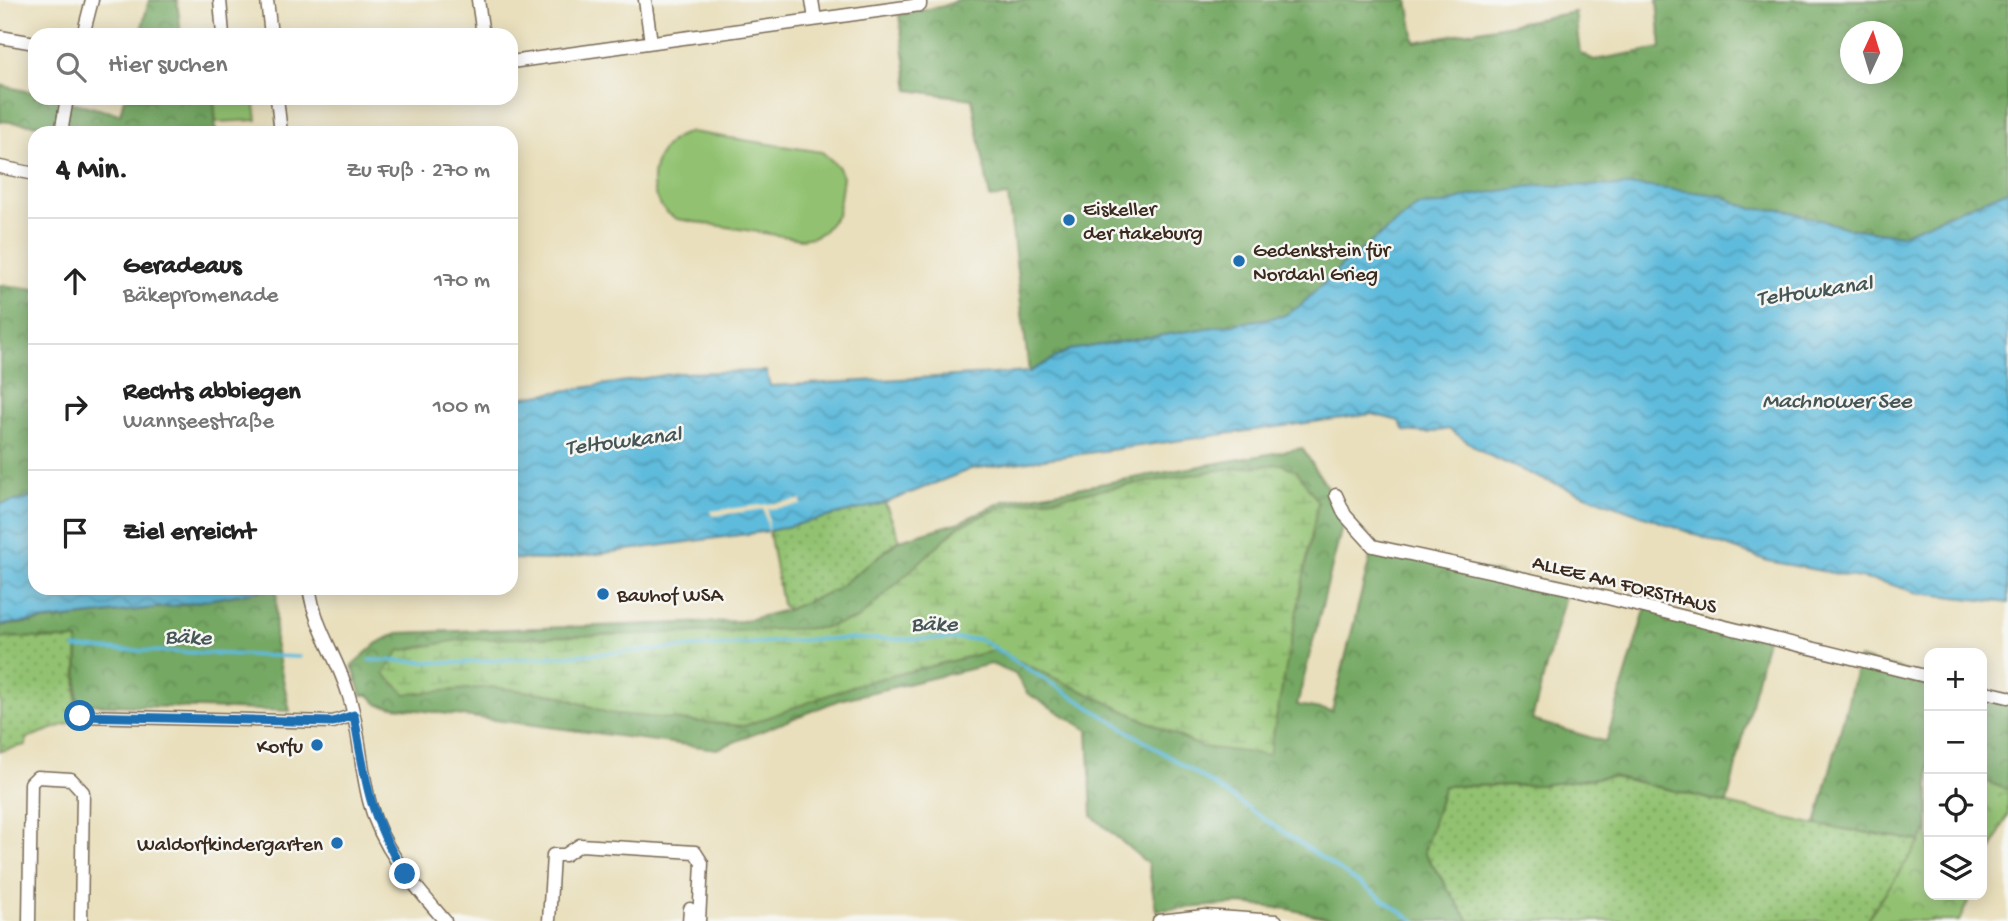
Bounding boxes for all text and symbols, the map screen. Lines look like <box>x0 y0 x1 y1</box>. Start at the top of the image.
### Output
north arrow <box>1840 21 1903 84</box>
search box <box>28 28 518 105</box>
icon: search <box>52 48 90 86</box>
text: Hier suchen <box>108 51 228 82</box>
text: 4 Min. <box>56 154 128 189</box>
text: Zu Fuß · 270 m <box>346 158 490 185</box>
place label: Eiskeller der Hakeburg <box>1083 199 1203 248</box>
marker: Eiskeller der Hakeburg <box>1061 212 1077 228</box>
place label: Gedenkstein für Nordahl Grieg <box>1253 240 1391 289</box>
text: Geradeaus <box>123 252 241 283</box>
marker: Gedenkstein für Nordahl Grieg <box>1231 253 1247 269</box>
icon: ahead <box>56 262 94 300</box>
text: 170 m <box>434 268 490 295</box>
water label: Teltowkanal <box>1755 271 1876 314</box>
text: Bäkepromenade <box>123 283 278 310</box>
text: Rechts abbiegen <box>123 378 301 409</box>
icon: right <box>56 388 94 426</box>
water label: Machnower See <box>1762 389 1913 416</box>
text: 100 m <box>433 394 490 421</box>
text: Wannseestraße <box>123 409 274 436</box>
water label: Teltowkanal <box>564 422 685 463</box>
icon: arrive <box>56 514 94 552</box>
text: Ziel erreicht <box>123 518 255 549</box>
street label: ALLEE AM FORSTHAUS <box>1529 551 1719 621</box>
place label: Bauhof WSA <box>616 585 724 610</box>
marker: Bauhof WSA <box>595 586 611 602</box>
water label: Bäke <box>911 612 958 639</box>
water label: Bäke <box>164 624 213 653</box>
map controls <box>1924 648 1987 900</box>
button: + <box>1924 648 1987 711</box>
route start <box>64 700 95 731</box>
button: − <box>1924 711 1987 774</box>
place label: Korfu <box>257 736 303 761</box>
marker: Korfu <box>309 737 325 753</box>
button: locate <box>1924 774 1987 837</box>
place label: Waldorfkindergarten <box>137 834 323 859</box>
marker: Waldorfkindergarten <box>329 835 345 851</box>
button: layers <box>1924 837 1987 900</box>
route end <box>389 858 420 889</box>

